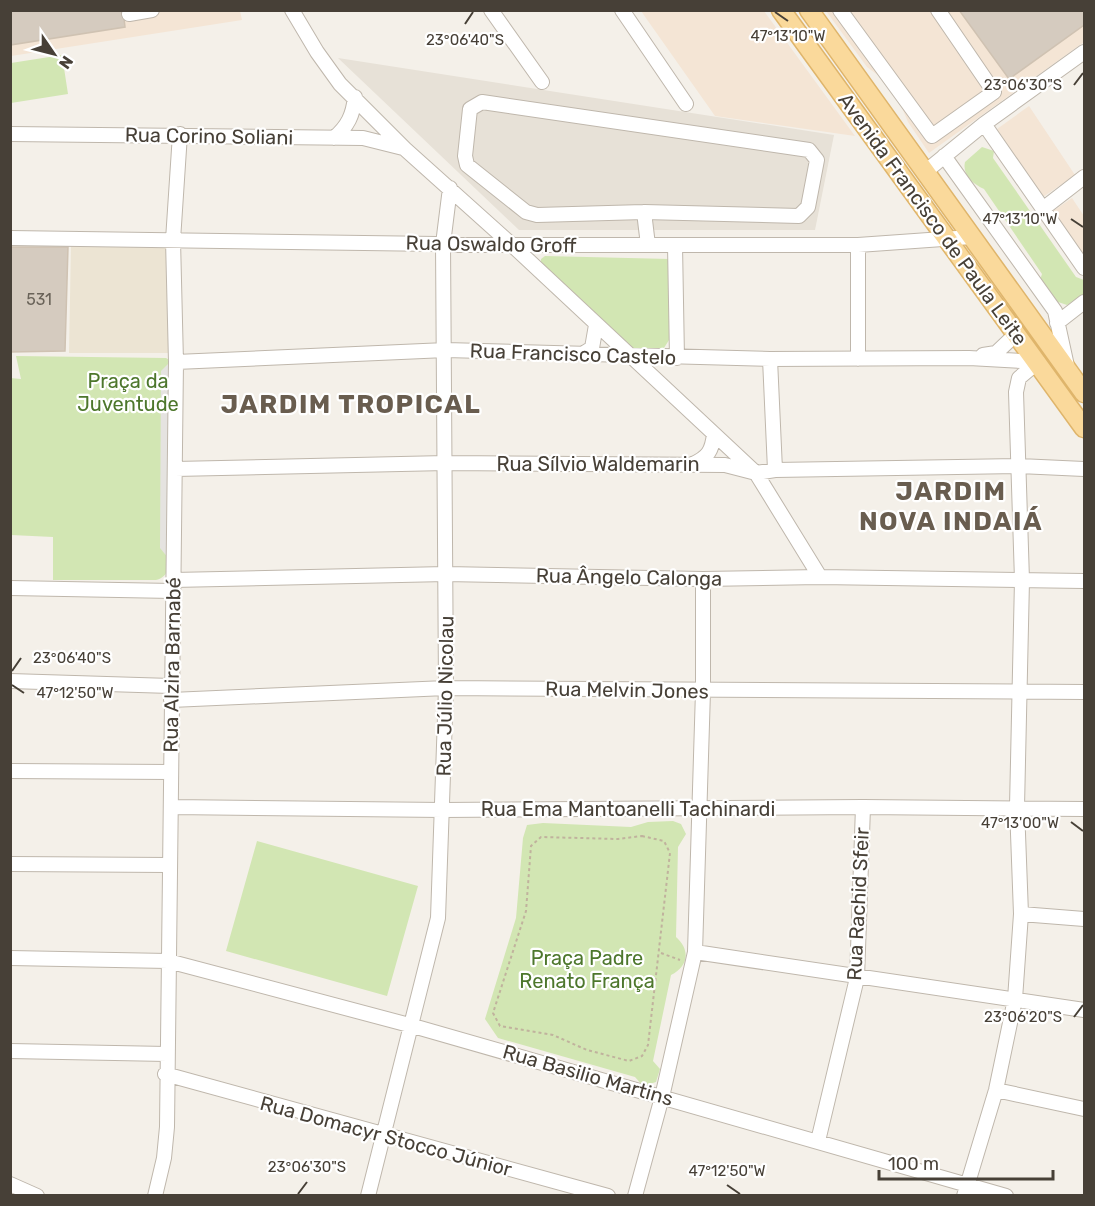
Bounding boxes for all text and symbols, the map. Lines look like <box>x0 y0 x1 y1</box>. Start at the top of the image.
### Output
north arrow <box>24 24 84 84</box>
text: 47°13'10"W <box>751 27 825 45</box>
text: 23°06'40"S <box>426 31 504 49</box>
text: N <box>55 52 77 72</box>
text: 23°06'30"S <box>984 76 1062 94</box>
street label: Avenida Francisco de Paula Leite <box>833 88 1033 350</box>
street label: Rua Corino Soliani <box>125 123 293 149</box>
text: 47°13'10"W <box>983 210 1057 228</box>
street label: Rua Oswaldo Groff <box>405 231 577 257</box>
house number: 531 <box>26 290 52 309</box>
street label: Rua Francisco Castelo <box>469 338 677 370</box>
park label: Praça da Juventude <box>77 369 179 416</box>
district label: JARDIM TROPICAL <box>221 389 481 420</box>
street label: Rua Sílvio Waldemarin <box>496 452 700 476</box>
district label: JARDIM NOVA INDAIÁ <box>859 476 1043 537</box>
street label: Rua Ângelo Calonga <box>536 563 722 591</box>
street label: Rua Alzira Barnabé <box>158 577 186 753</box>
street label: Rua Júlio Nicolau <box>432 615 458 777</box>
text: 23°06'40"S <box>33 649 111 667</box>
street label: Rua Melvin Jones <box>545 677 709 703</box>
text: 47°12'50"W <box>36 684 114 702</box>
street label: Rua Ema Mantoanelli Tachinardi <box>481 797 775 821</box>
text: 47°13'00"W <box>981 814 1059 832</box>
street label: Rua Rachid Sfeir <box>842 826 874 981</box>
park label: Praça Padre Renato França <box>519 946 655 993</box>
text: 23°06'20"S <box>984 1008 1062 1026</box>
street label: Rua Basilio Martins <box>500 1039 676 1111</box>
street label: Rua Domacyr Stocco Júnior <box>257 1091 515 1181</box>
scale bar <box>879 1143 1053 1181</box>
text: 100 m <box>888 1153 939 1175</box>
text: 23°06'30"S <box>268 1158 346 1176</box>
text: 47°12'50"W <box>688 1162 766 1180</box>

